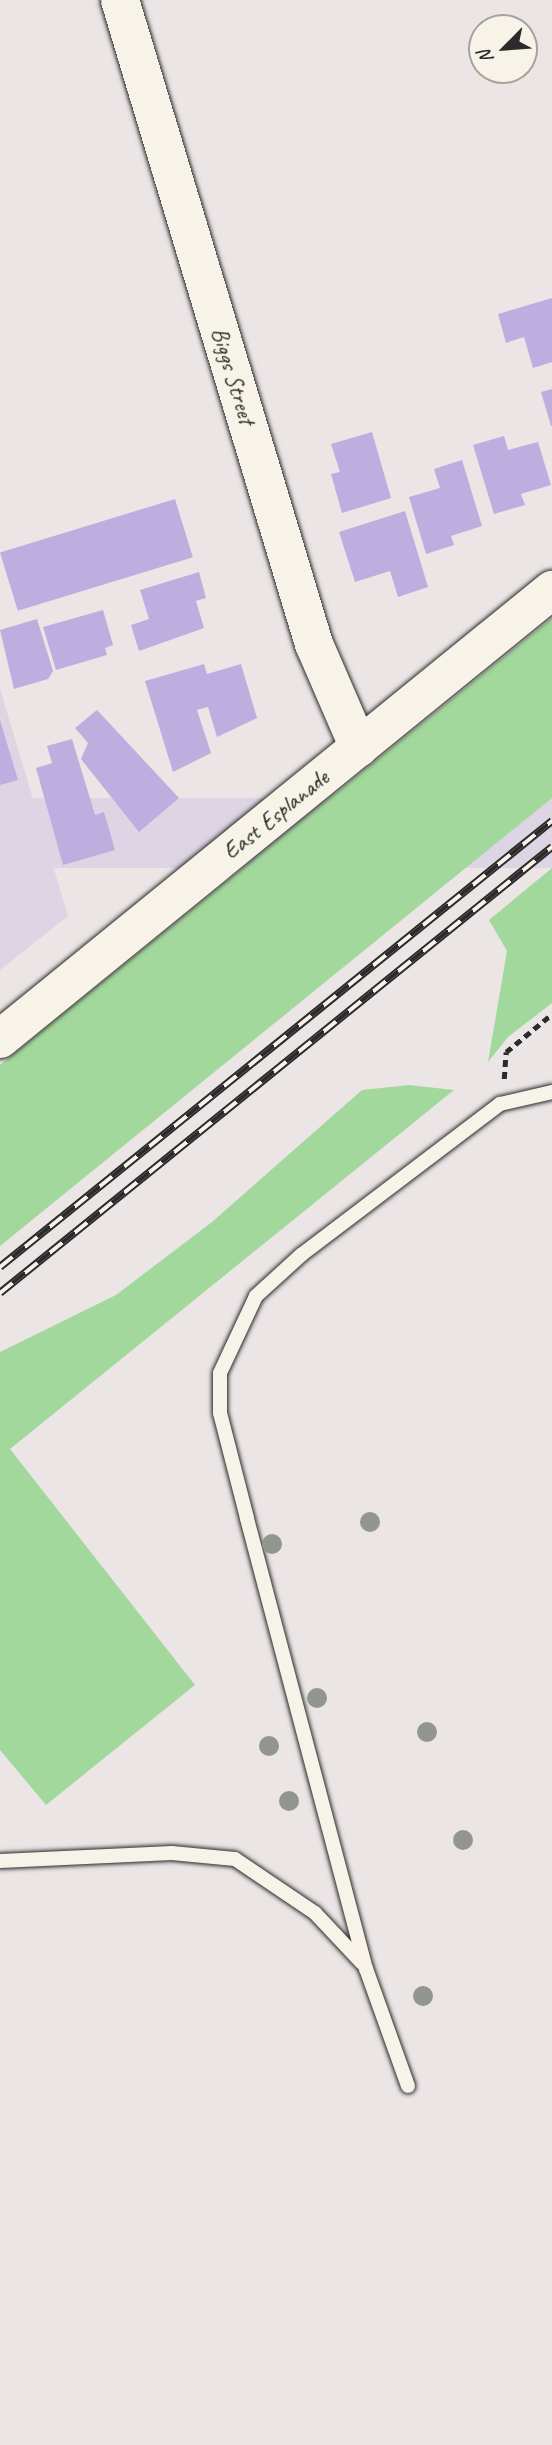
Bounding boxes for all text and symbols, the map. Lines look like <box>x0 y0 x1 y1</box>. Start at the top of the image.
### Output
north arrow <box>468 14 538 84</box>
text: N <box>472 47 499 67</box>
street label: Biggs Street <box>205 324 261 428</box>
street label: East Esplanade <box>217 764 335 866</box>

